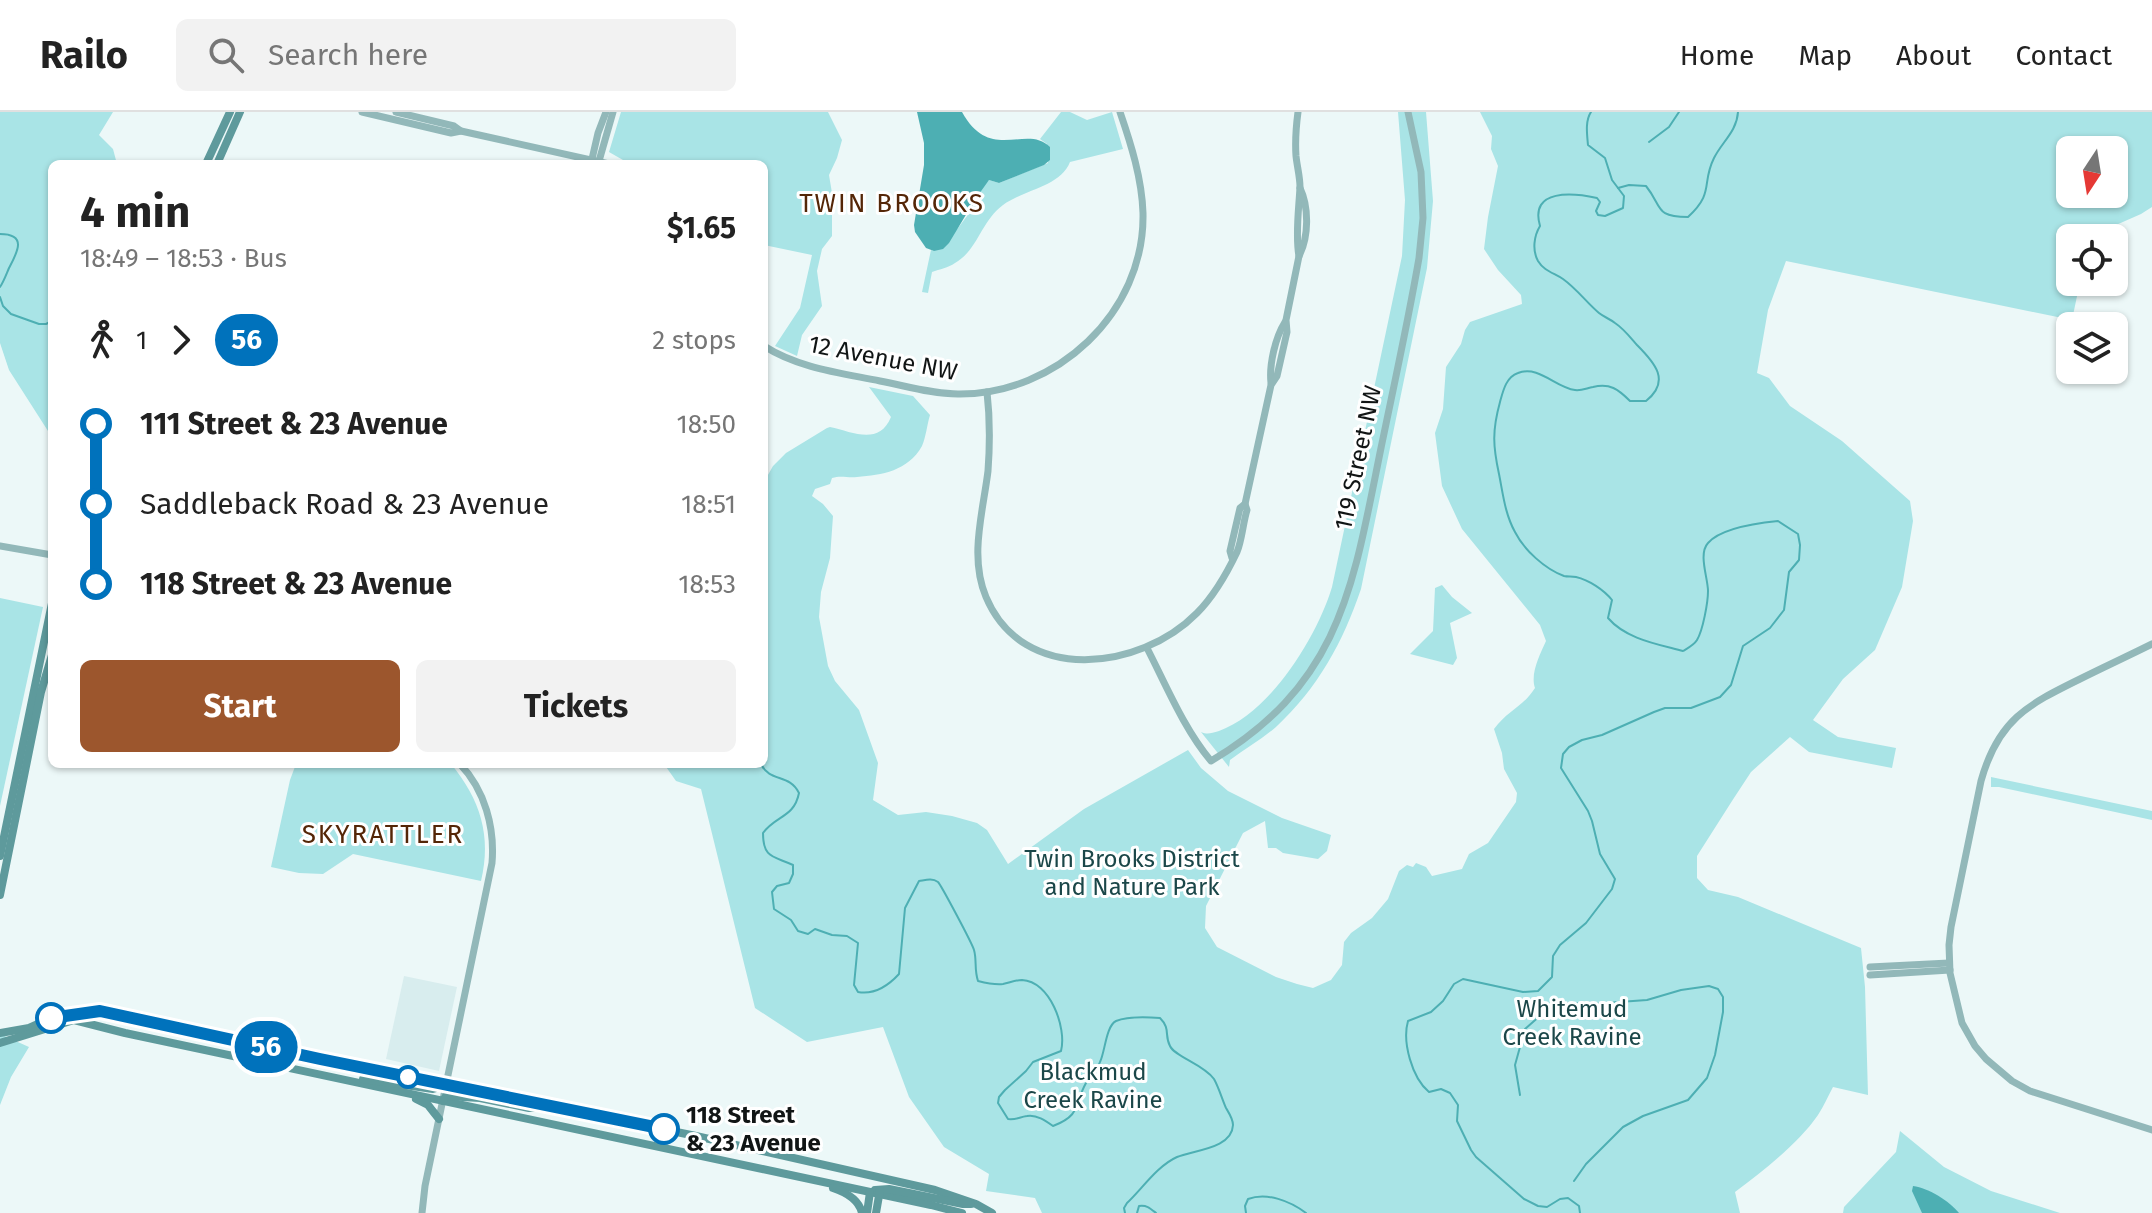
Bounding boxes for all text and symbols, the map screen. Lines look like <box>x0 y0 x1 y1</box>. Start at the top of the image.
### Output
search box <box>176 19 736 91</box>
text: Railo <box>40 32 128 78</box>
icon: search <box>204 33 248 77</box>
text: Search here <box>268 37 428 73</box>
text: Home <box>1680 39 1754 72</box>
text: Map <box>1798 39 1852 72</box>
text: About <box>1896 39 1971 72</box>
text: Contact <box>2015 39 2112 72</box>
north arrow <box>2056 136 2128 208</box>
map controls <box>2056 136 2128 384</box>
text: 4 min <box>80 186 190 239</box>
district label: TWIN BROOKS <box>799 188 985 219</box>
text: $1.65 <box>667 210 736 246</box>
button: locate <box>2056 224 2128 296</box>
text: 18:49 – 18:53 · Bus <box>80 243 287 274</box>
button: layers <box>2056 312 2128 384</box>
icon: walk <box>80 318 124 362</box>
icon: forward <box>159 318 203 362</box>
text: 56 <box>231 323 262 356</box>
text: 1 <box>136 325 147 356</box>
text: 2 stops <box>652 325 736 356</box>
street label: 12 Avenue NW <box>806 330 960 386</box>
street label: 119 Street NW <box>1329 383 1387 533</box>
text: 111 Street & 23 Avenue <box>140 406 448 442</box>
text: 18:50 <box>677 409 736 440</box>
text: Saddleback Road & 23 Avenue <box>140 486 549 522</box>
text: 18:51 <box>681 489 736 520</box>
text: 118 Street & 23 Avenue <box>140 566 452 602</box>
text: 18:53 <box>678 569 736 600</box>
button: Start <box>80 660 400 752</box>
button: Tickets <box>416 660 736 752</box>
district label: SKYRATTLER <box>302 819 464 850</box>
park label: Twin Brooks District and Nature Park <box>1024 845 1240 901</box>
park label: Whitemud Creek Ravine <box>1502 995 1642 1051</box>
unlabelled marker <box>36 1003 66 1033</box>
line badge: 56 <box>230 1021 302 1073</box>
text: 56 <box>251 1030 281 1063</box>
park label: Blackmud Creek Ravine <box>1023 1058 1163 1114</box>
unlabelled marker <box>397 1066 419 1088</box>
place label: 118 Street & 23 Avenue <box>686 1101 821 1157</box>
marker: 118 Street & 23 Avenue <box>649 1114 679 1144</box>

